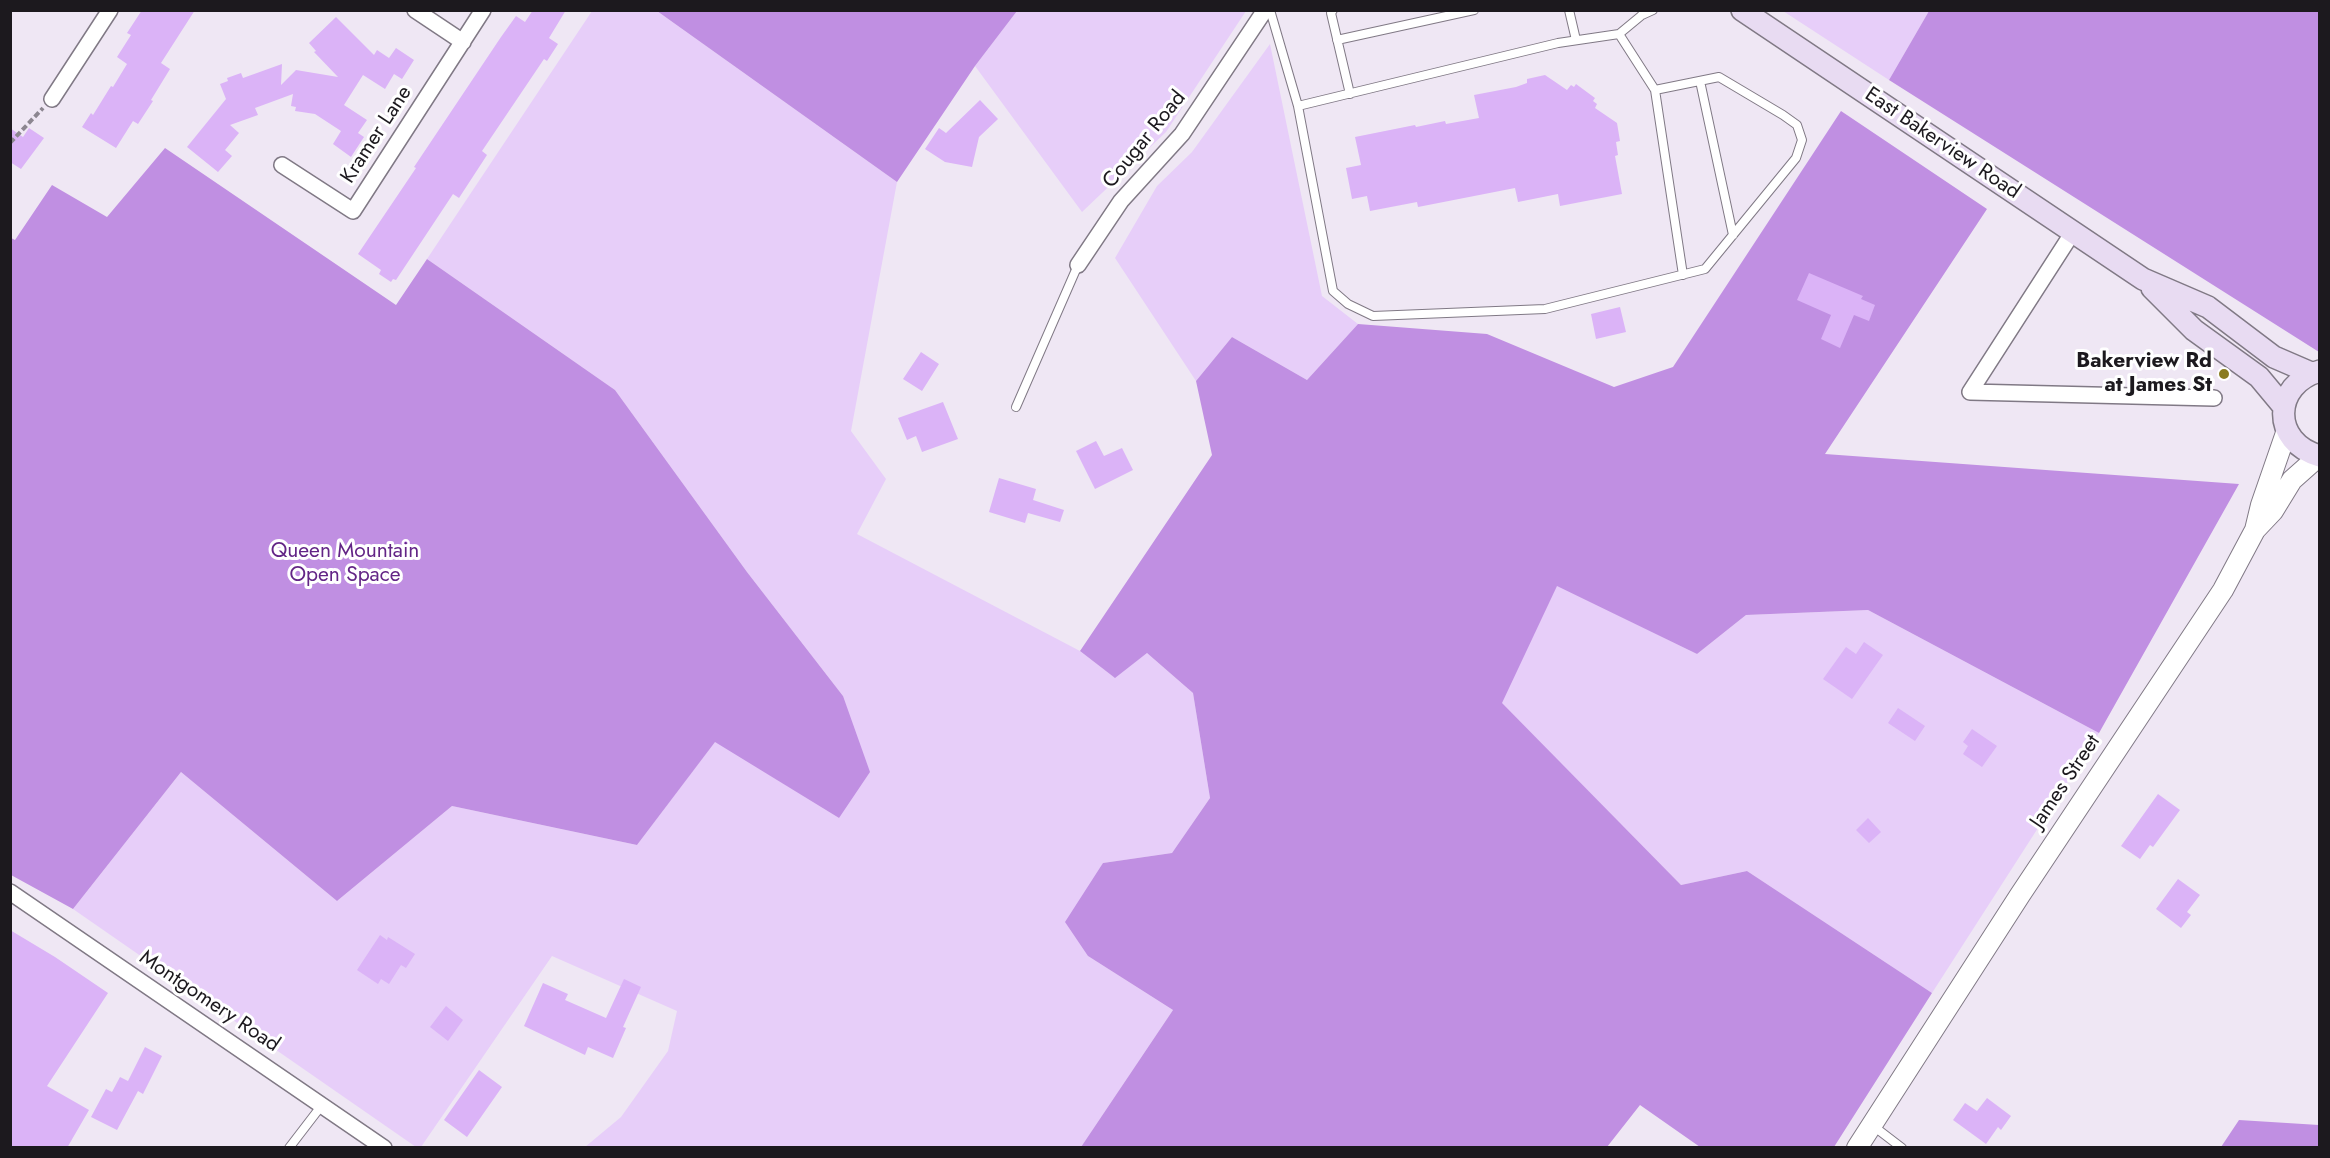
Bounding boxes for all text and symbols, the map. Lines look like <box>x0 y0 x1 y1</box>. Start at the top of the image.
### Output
street label: Kramer Lane <box>336 81 418 189</box>
street label: East Bakerview Road <box>1860 83 2024 205</box>
street label: Cougar Road <box>1098 86 1192 194</box>
place label: Bakerview Rd at James St <box>2076 349 2212 399</box>
marker: Bakerview Rd at James St <box>2217 367 2231 381</box>
park label: Queen Mountain Open Space <box>271 539 419 589</box>
street label: James Street <box>2026 731 2106 833</box>
street label: Montgomery Road <box>134 946 284 1058</box>

